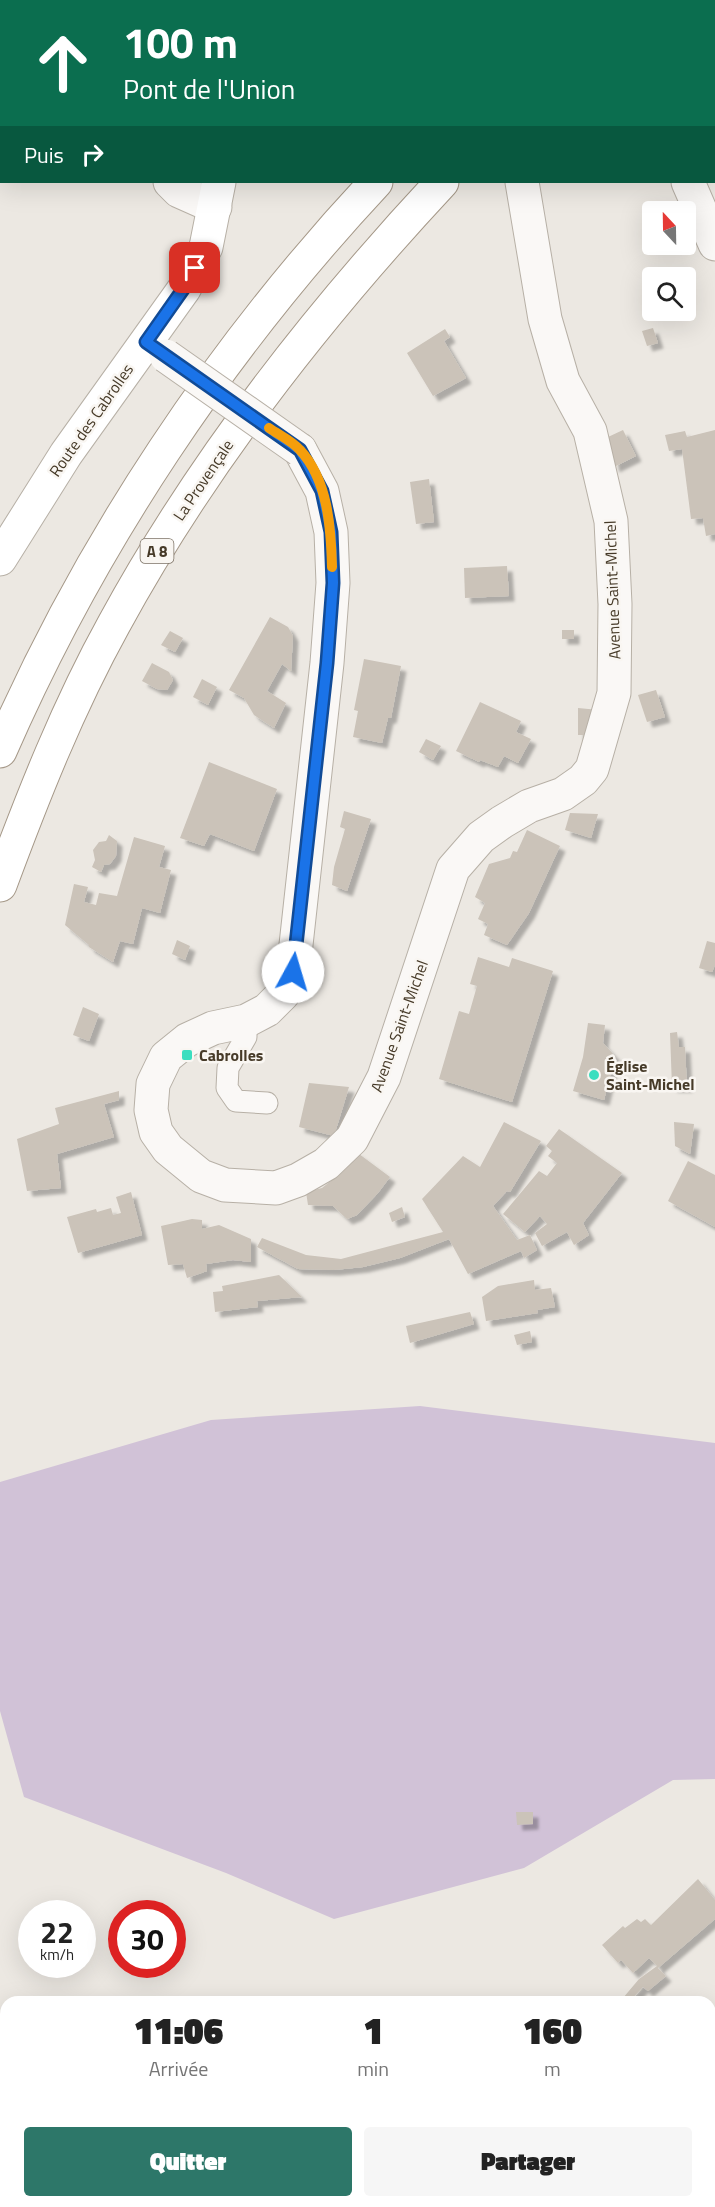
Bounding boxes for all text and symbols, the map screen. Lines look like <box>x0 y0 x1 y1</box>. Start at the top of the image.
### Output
text: 100 m <box>123 10 238 74</box>
icon: ahead <box>24 24 102 102</box>
text: Pont de l'Union <box>123 68 295 109</box>
text: Puis <box>24 138 64 172</box>
icon: right <box>76 138 109 171</box>
north arrow <box>642 201 696 255</box>
map controls <box>642 201 696 321</box>
pin <box>169 242 220 293</box>
icon: arrive <box>178 251 211 284</box>
button: search <box>642 267 696 321</box>
street label: Route des Cabrolles <box>43 359 139 481</box>
street label: La Provençale <box>167 435 239 525</box>
street label: Avenue Saint-Michel <box>598 520 626 660</box>
road number: A 8 <box>140 539 174 563</box>
position arrow <box>261 940 325 1004</box>
street label: Avenue Saint-Michel <box>364 957 434 1095</box>
place label: Cabrolles <box>199 1043 263 1067</box>
marker: Cabrolles <box>180 1048 194 1062</box>
place label: Église Saint-Michel <box>606 1054 695 1096</box>
marker: Église Saint-Michel <box>587 1068 601 1082</box>
speed limit sign: 30 <box>108 1900 186 1978</box>
text: 22 <box>40 1909 74 1955</box>
text: km/h <box>40 1943 74 1966</box>
text: 11:06 <box>134 2003 223 2058</box>
text: 1 <box>363 2003 383 2058</box>
text: 160 <box>523 2003 582 2058</box>
text: Arrivée <box>149 2053 208 2084</box>
text: min <box>357 2053 389 2084</box>
text: m <box>544 2053 561 2084</box>
button: Quitter <box>24 2127 352 2196</box>
button: Partager <box>364 2127 692 2196</box>

